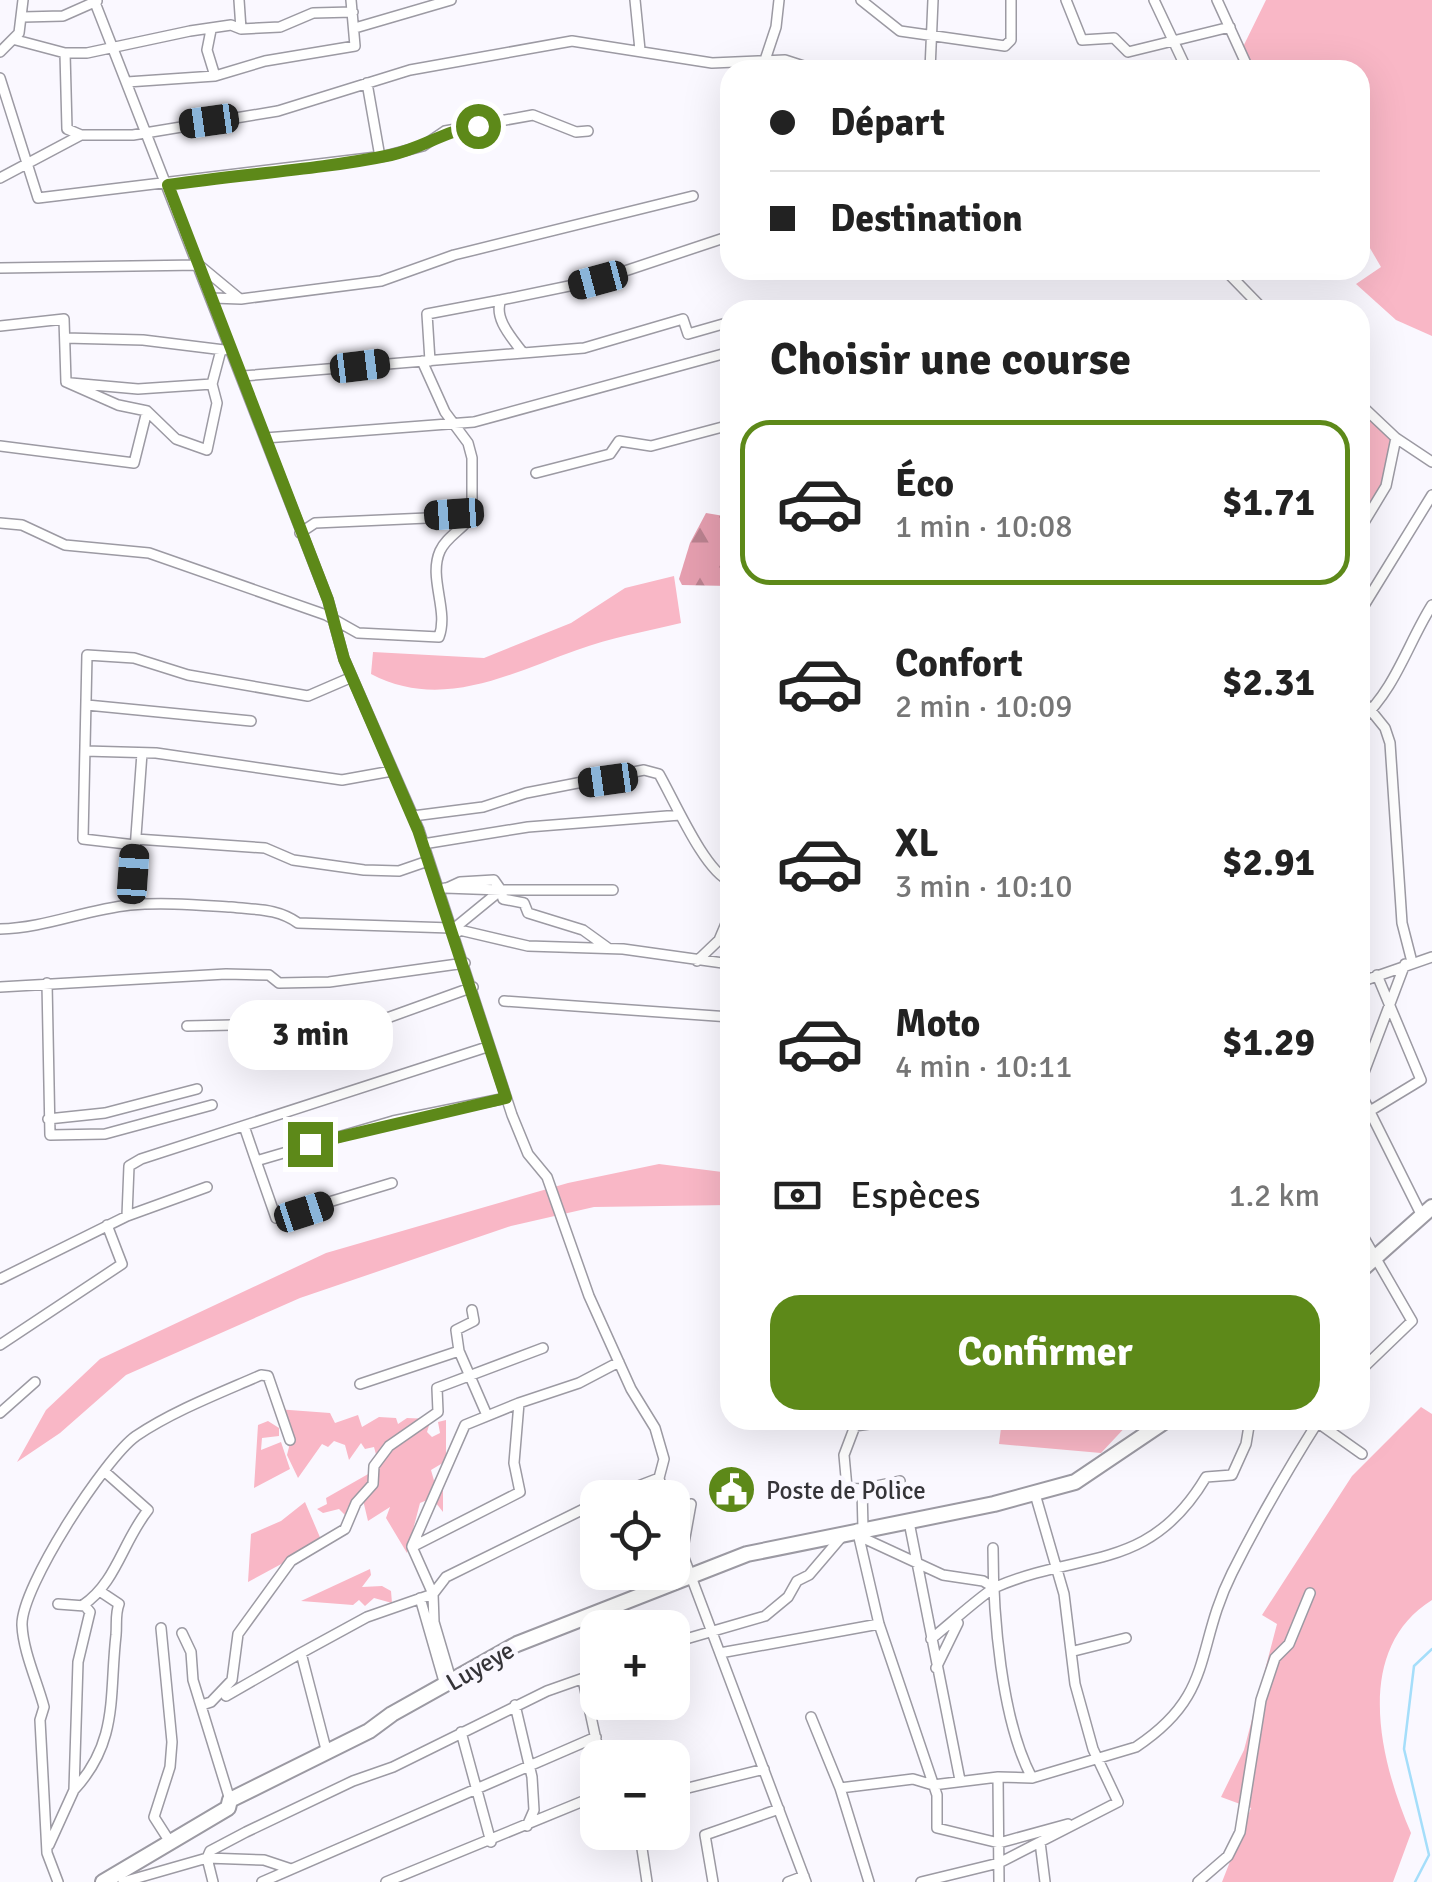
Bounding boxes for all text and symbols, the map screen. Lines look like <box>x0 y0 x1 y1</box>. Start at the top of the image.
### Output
text: Départ <box>830 99 945 146</box>
car <box>177 102 241 140</box>
route start <box>456 104 501 149</box>
text: Destination <box>830 195 1023 242</box>
car <box>565 258 631 302</box>
text: Choisir une course <box>770 332 1131 387</box>
car <box>328 347 392 385</box>
icon: car <box>775 458 865 548</box>
text: Éco <box>895 460 954 507</box>
text: $1.71 <box>1222 479 1315 526</box>
car <box>423 497 485 531</box>
text: 1 min · 10:08 <box>895 507 1073 546</box>
icon: car <box>775 638 865 728</box>
text: Confort <box>895 640 1023 687</box>
text: $2.31 <box>1222 659 1315 706</box>
text: 2 min · 10:09 <box>895 687 1073 726</box>
car <box>576 761 640 799</box>
icon: car <box>775 818 865 908</box>
text: XL <box>895 820 938 867</box>
text: $2.91 <box>1222 839 1315 886</box>
car <box>116 843 150 905</box>
text: 3 min · 10:10 <box>895 867 1073 906</box>
icon: car <box>775 998 865 1088</box>
callout: 3 min <box>228 999 392 1069</box>
text: Moto <box>895 1000 980 1047</box>
text: 3 min <box>272 1015 349 1054</box>
text: $1.29 <box>1222 1019 1315 1066</box>
text: 4 min · 10:11 <box>895 1047 1073 1086</box>
route end <box>288 1122 333 1167</box>
icon: cash <box>770 1168 825 1223</box>
text: Espèces <box>850 1172 981 1219</box>
text: 1.2 km <box>1228 1176 1320 1215</box>
car <box>271 1188 337 1236</box>
button: Confirmer <box>770 1295 1320 1410</box>
public building icon: Poste de Police <box>705 1464 757 1516</box>
place label: Poste de Police <box>766 1475 926 1506</box>
map controls <box>580 1480 690 1850</box>
button: locate <box>580 1480 690 1590</box>
button: + <box>580 1610 690 1720</box>
street label: Luyeye <box>440 1634 520 1698</box>
button: − <box>580 1740 690 1850</box>

